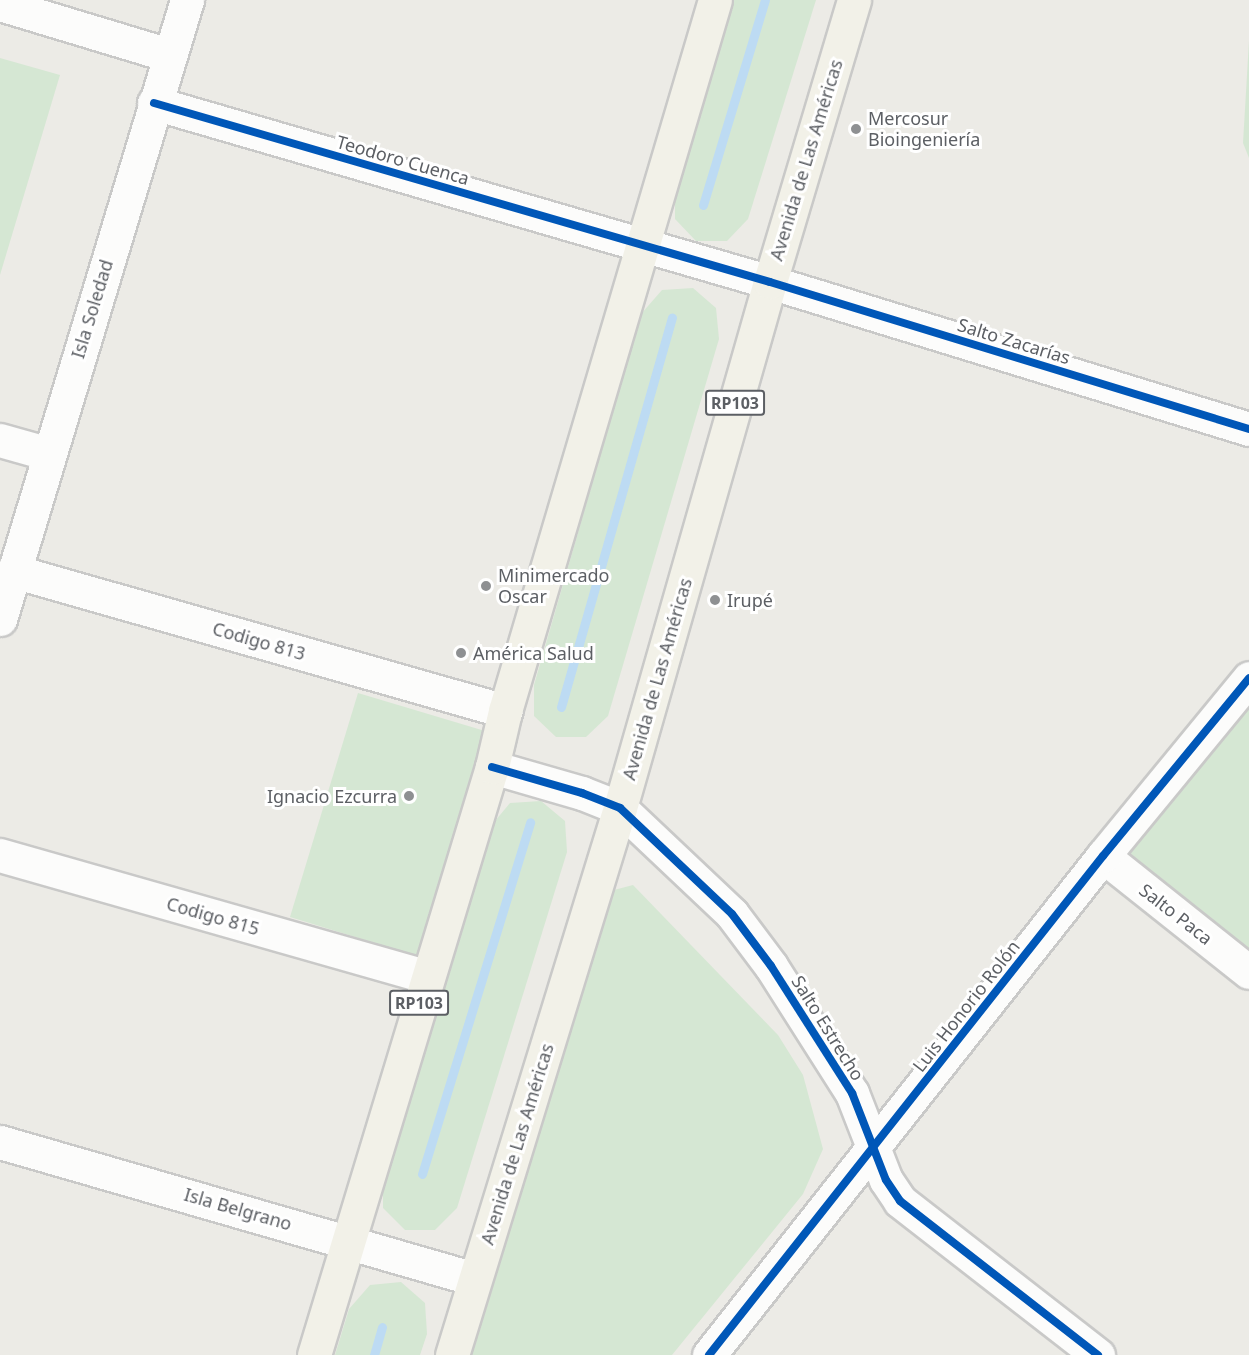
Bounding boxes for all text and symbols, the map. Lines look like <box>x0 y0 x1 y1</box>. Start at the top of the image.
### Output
street label: Avenida de Las Américas <box>765 57 847 263</box>
place label: Mercosur Bioingeniería <box>868 108 980 150</box>
marker: Mercosur Bioingeniería <box>849 122 863 136</box>
street label: Teodoro Cuenca <box>334 131 472 189</box>
street label: Isla Soledad <box>67 257 117 361</box>
street label: Salto Zacarías <box>955 314 1073 368</box>
road number: RP103 <box>705 390 765 416</box>
place label: Minimercado Oscar <box>498 565 609 608</box>
street label: Avenida de Las Américas <box>618 576 696 782</box>
marker: Minimercado Oscar <box>479 579 493 593</box>
place label: Irupé <box>727 589 773 611</box>
marker: Irupé <box>708 593 722 607</box>
street label: Codigo 813 <box>210 617 308 665</box>
place label: América Salud <box>473 642 594 664</box>
marker: América Salud <box>454 646 468 660</box>
place label: Ignacio Ezcurra <box>267 785 397 807</box>
marker: Ignacio Ezcurra <box>402 789 416 803</box>
street label: Salto Paca <box>1135 879 1217 949</box>
street label: Codigo 815 <box>164 892 262 940</box>
street label: Luis Honorio Rolón <box>908 936 1024 1076</box>
street label: Salto Estrecho <box>787 972 869 1084</box>
road number: RP103 <box>389 990 449 1016</box>
street label: Avenida de Las Américas <box>476 1041 558 1247</box>
street label: Isla Belgrano <box>182 1183 294 1235</box>

